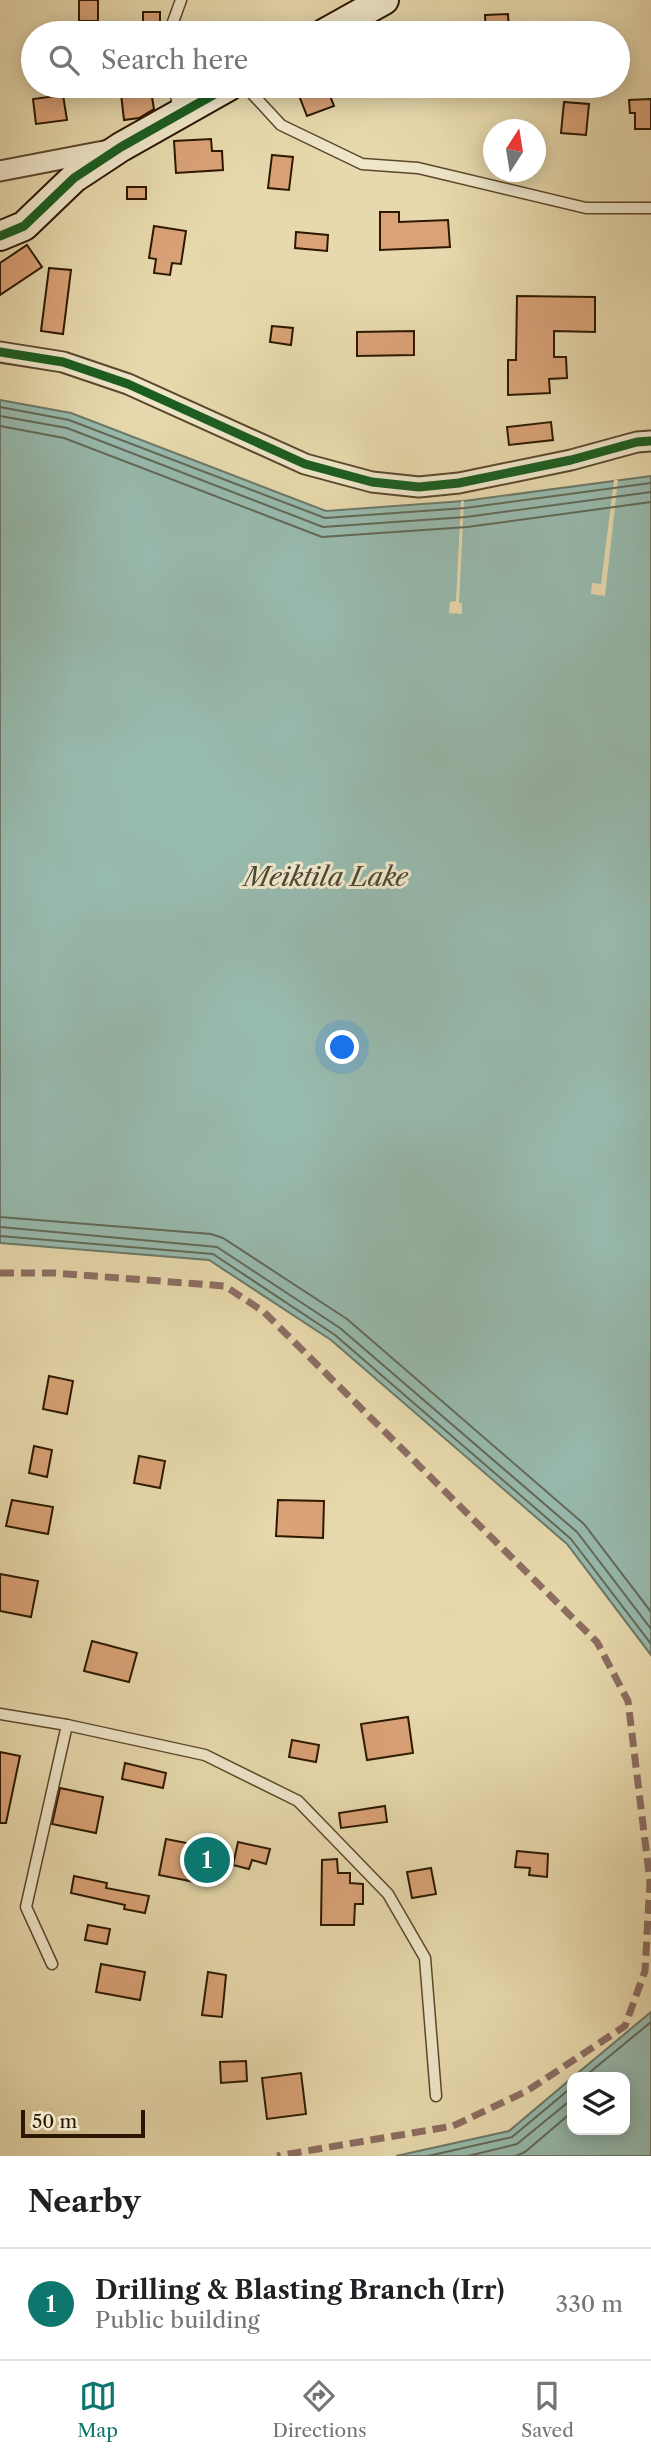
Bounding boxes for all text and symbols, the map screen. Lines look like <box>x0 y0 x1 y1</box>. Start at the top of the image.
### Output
search box <box>21 21 630 98</box>
icon: search <box>45 41 83 79</box>
text: Search here <box>101 44 248 76</box>
north arrow <box>483 119 546 182</box>
water label: Meiktila Lake <box>241 861 409 893</box>
your location <box>325 1030 359 1064</box>
pin: 1 <box>184 1834 230 1886</box>
map controls <box>567 2072 630 2135</box>
button: layers <box>567 2072 630 2135</box>
scale bar <box>21 2107 145 2139</box>
text: 50 m <box>32 2110 77 2133</box>
text: Nearby <box>28 2183 141 2220</box>
text: Drilling & Blasting Branch (Irr) <box>95 2274 504 2306</box>
text: 1 <box>46 2290 56 2318</box>
text: 330 m <box>556 2290 623 2318</box>
text: Public building <box>95 2306 260 2334</box>
tab: Map <box>77 2377 118 2442</box>
tab: Directions <box>273 2377 366 2442</box>
tab: Saved <box>521 2377 574 2442</box>

